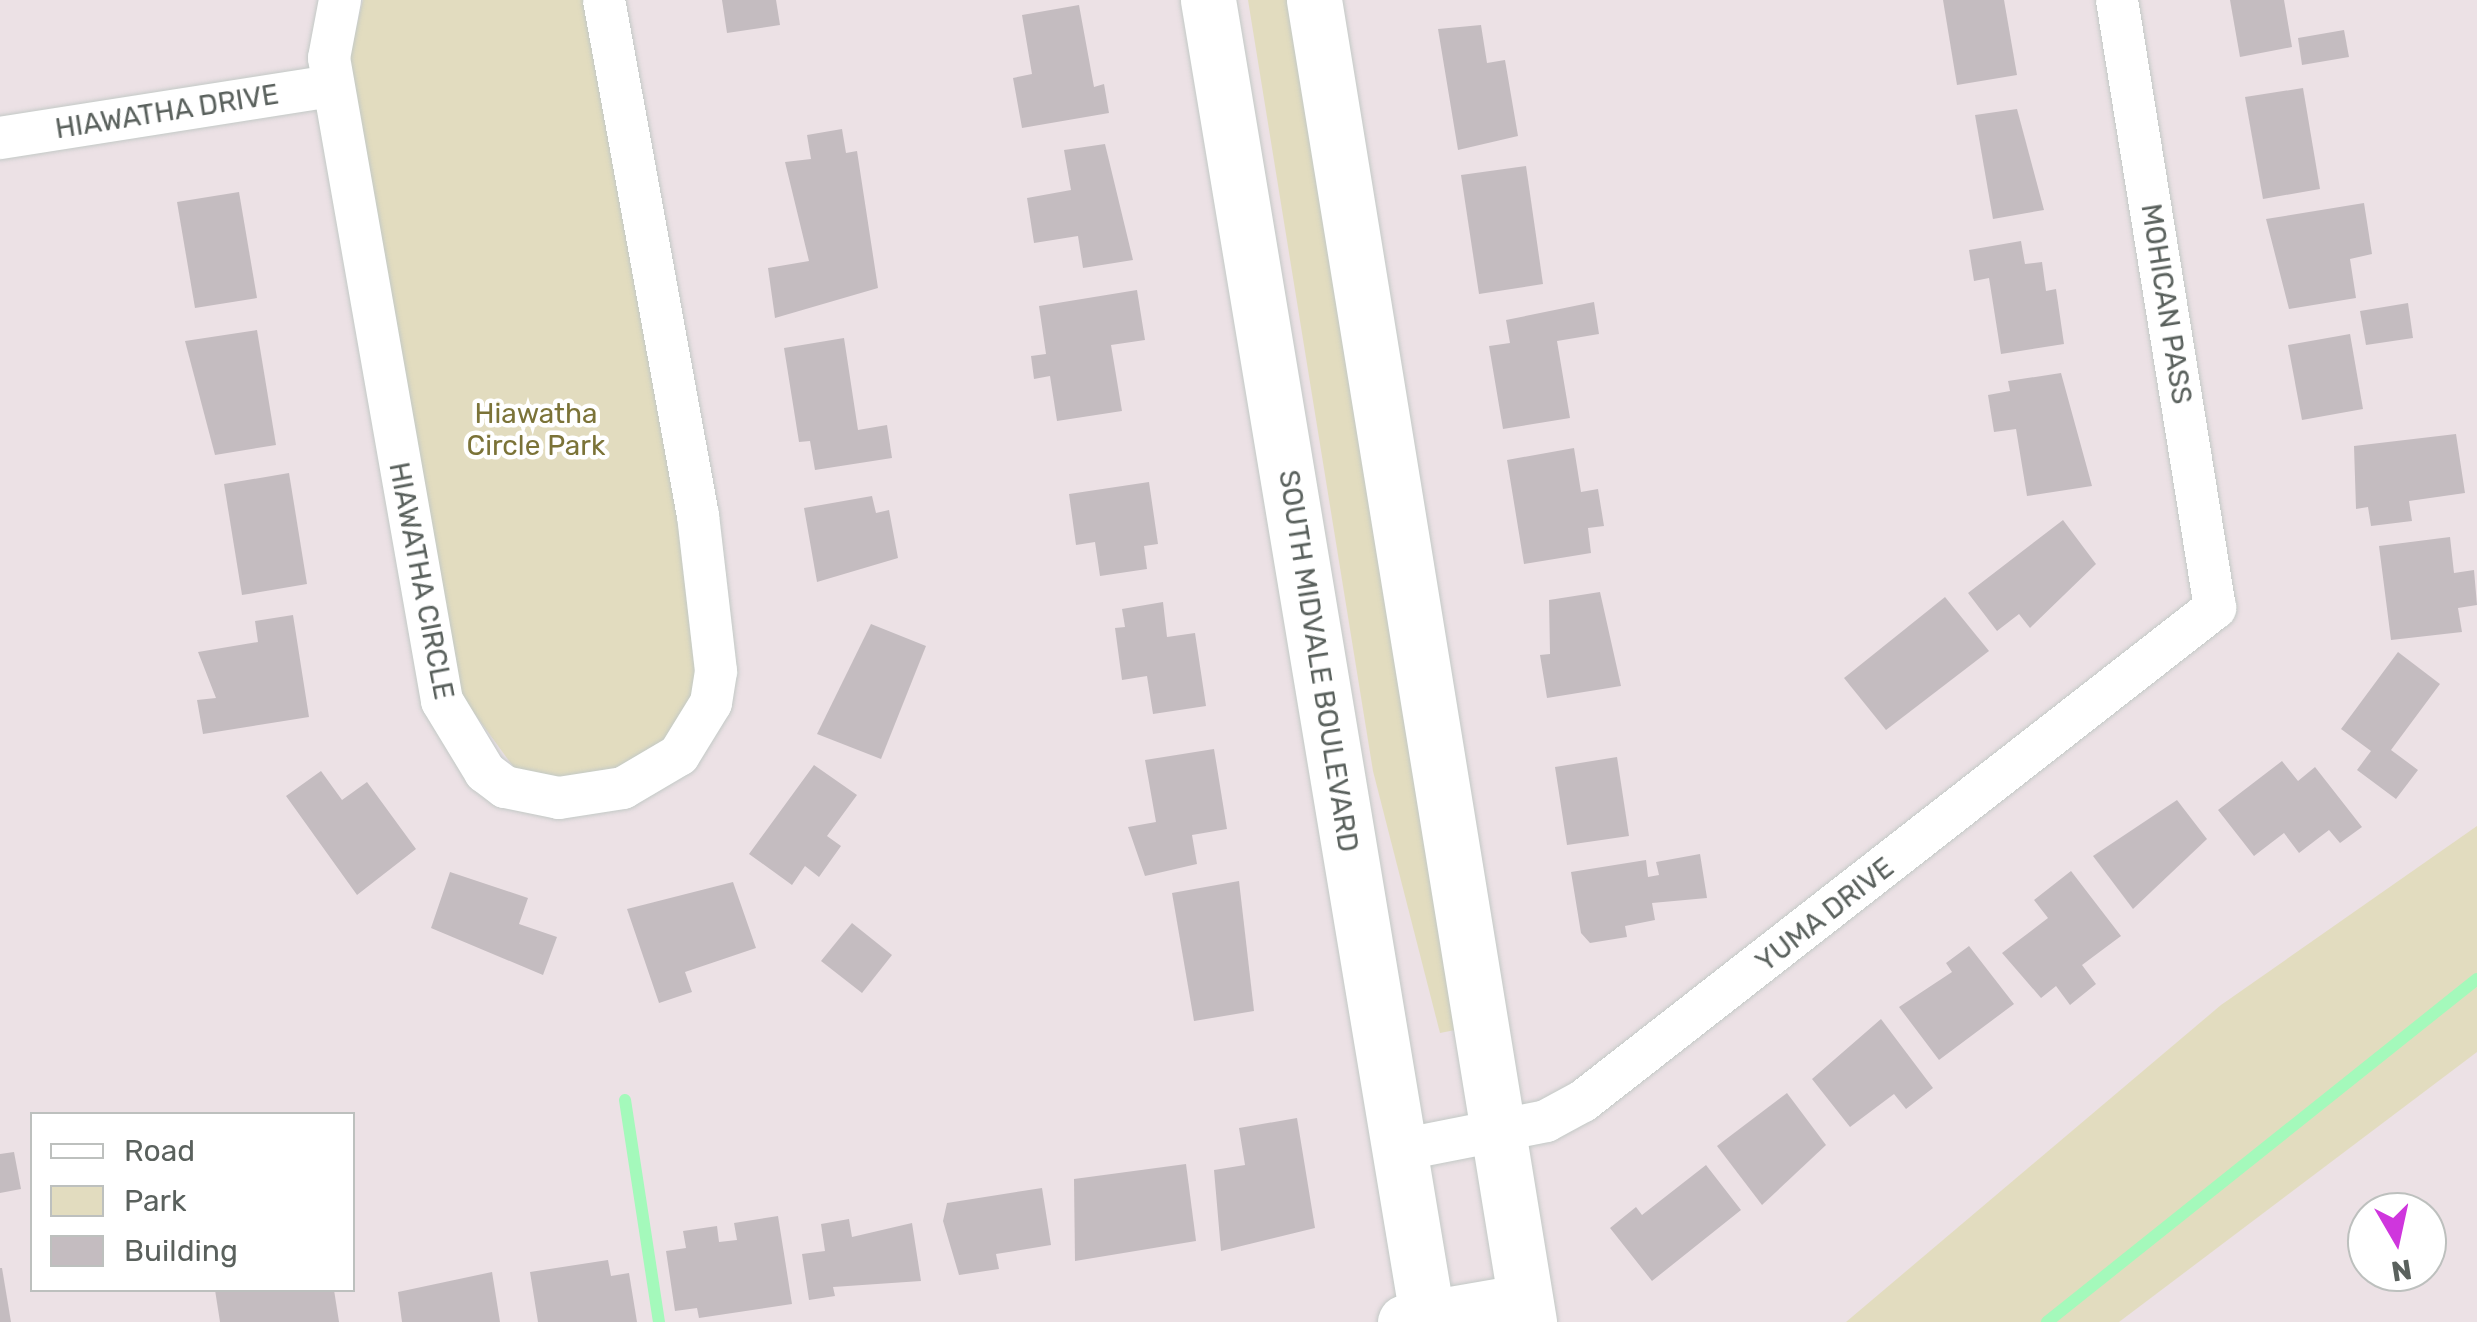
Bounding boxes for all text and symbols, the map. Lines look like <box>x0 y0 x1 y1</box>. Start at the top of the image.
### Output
street label: HIAWATHA DRIVE <box>53 78 281 146</box>
street label: MOHICAN PASS <box>2134 201 2198 407</box>
park label: Hiawatha Circle Park <box>467 397 605 463</box>
street label: HIAWATHA CIRCLE <box>381 459 461 703</box>
street label: SOUTH MIDVALE BOULEVARD <box>1271 468 1365 854</box>
street label: YUMA DRIVE <box>1749 851 1901 979</box>
legend <box>30 1112 355 1292</box>
text: Road <box>124 1133 195 1169</box>
text: Park <box>124 1183 186 1219</box>
north arrow <box>2347 1192 2447 1292</box>
text: Building <box>124 1233 238 1269</box>
text: N <box>2389 1252 2414 1288</box>

